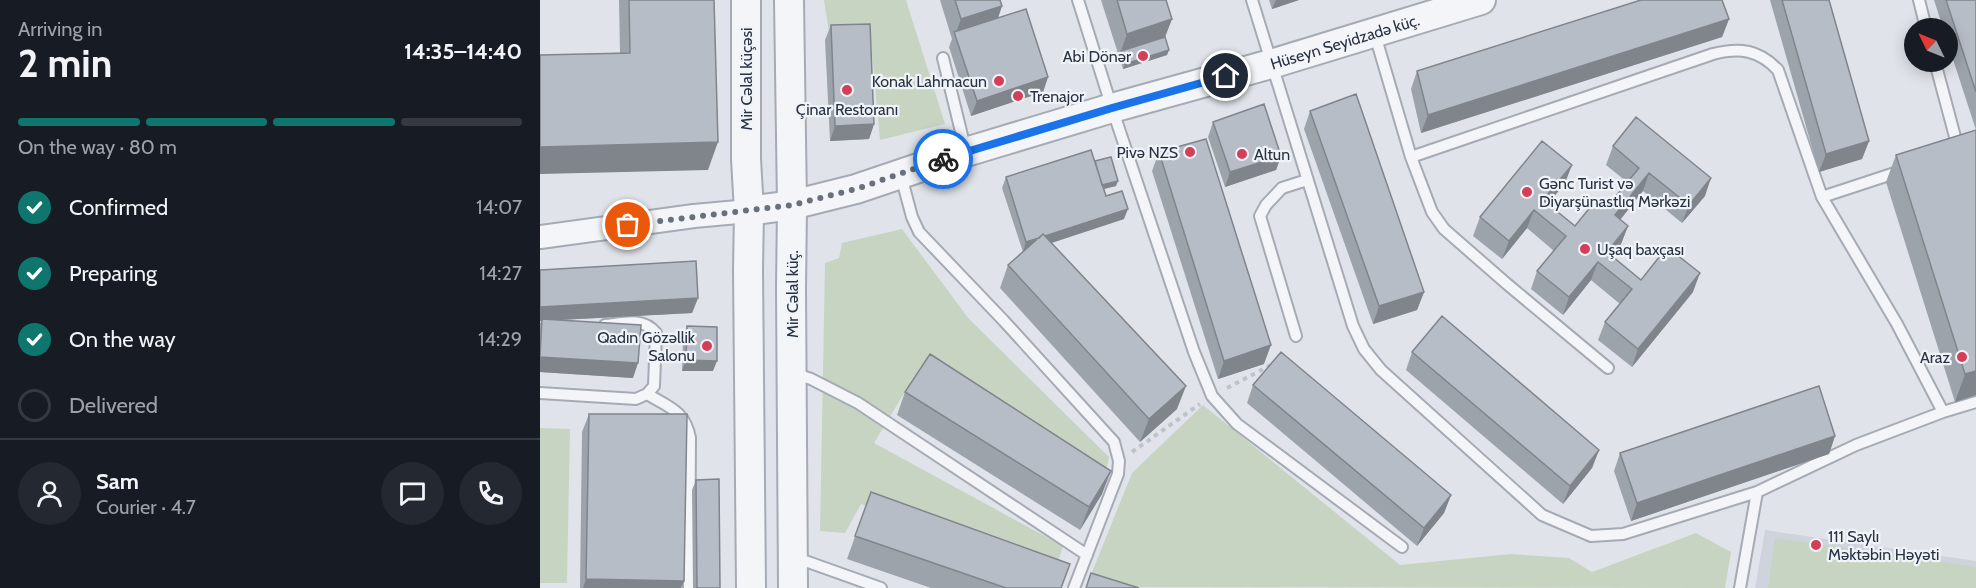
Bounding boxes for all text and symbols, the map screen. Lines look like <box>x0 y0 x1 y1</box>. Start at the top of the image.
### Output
street label: Hüseyn Seyidzadə küç. <box>1268 10 1422 73</box>
text: Arriving in <box>18 17 102 41</box>
north arrow <box>1904 18 1958 72</box>
map controls <box>1904 18 1958 72</box>
street label: Mir Cəlal küçəsi <box>737 28 756 130</box>
text: 14:35–14:40 <box>404 38 522 65</box>
text: 2 min <box>18 39 112 87</box>
place label: Abi Dönər <box>1063 47 1132 66</box>
marker: Abi Dönər <box>1136 49 1150 63</box>
pin <box>1200 50 1251 101</box>
icon: home <box>1209 59 1242 92</box>
place label: Konak Lahmacun <box>872 72 987 91</box>
marker: Konak Lahmacun <box>992 74 1006 88</box>
marker: Çinar Restoranı <box>840 83 854 97</box>
place label: Trenajor <box>1030 87 1085 106</box>
marker: Trenajor <box>1011 89 1025 103</box>
place label: Çinar Restoranı <box>796 100 898 119</box>
courier <box>913 129 973 189</box>
text: On the way · 80 m <box>18 135 177 159</box>
icon: bike <box>927 143 960 176</box>
place label: Pivə NZS <box>1116 143 1178 162</box>
marker: Pivə NZS <box>1183 145 1197 159</box>
place label: Altun <box>1254 145 1290 164</box>
marker: Altun <box>1235 147 1249 161</box>
place label: Gənc Turist və Diyarşünastlıq Mərkəzi <box>1539 174 1691 211</box>
marker: Gənc Turist və Diyarşünastlıq Mərkəzi <box>1520 185 1534 199</box>
icon: check <box>18 191 51 224</box>
text: Confirmed <box>69 194 168 221</box>
text: 14:07 <box>476 195 522 219</box>
pin <box>602 199 653 250</box>
icon: bag <box>611 208 644 241</box>
place label: Uşaq baxçası <box>1597 240 1684 259</box>
marker: Uşaq baxçası <box>1578 242 1592 256</box>
street label: Mir Cəlal küç. <box>783 250 802 338</box>
icon: check <box>18 257 51 290</box>
text: Preparing <box>69 260 157 287</box>
text: 14:27 <box>479 261 522 285</box>
icon: check <box>18 323 51 356</box>
text: On the way <box>69 326 176 353</box>
text: 14:29 <box>478 327 522 351</box>
place label: Qadın Gözəllik Salonu <box>597 328 696 365</box>
marker: Qadın Gözəllik Salonu <box>700 339 714 353</box>
place label: Araz <box>1920 348 1950 367</box>
marker: Araz <box>1955 350 1969 364</box>
text: Delivered <box>69 392 158 419</box>
button: person <box>18 462 81 525</box>
button: chat <box>381 462 444 525</box>
button: phone <box>459 462 522 525</box>
text: Sam <box>96 468 139 495</box>
text: Courier · 4.7 <box>96 495 196 519</box>
place label: 111 Saylı Məktəbin Həyəti <box>1828 527 1939 564</box>
marker: 111 Saylı Məktəbin Həyəti <box>1809 538 1823 552</box>

